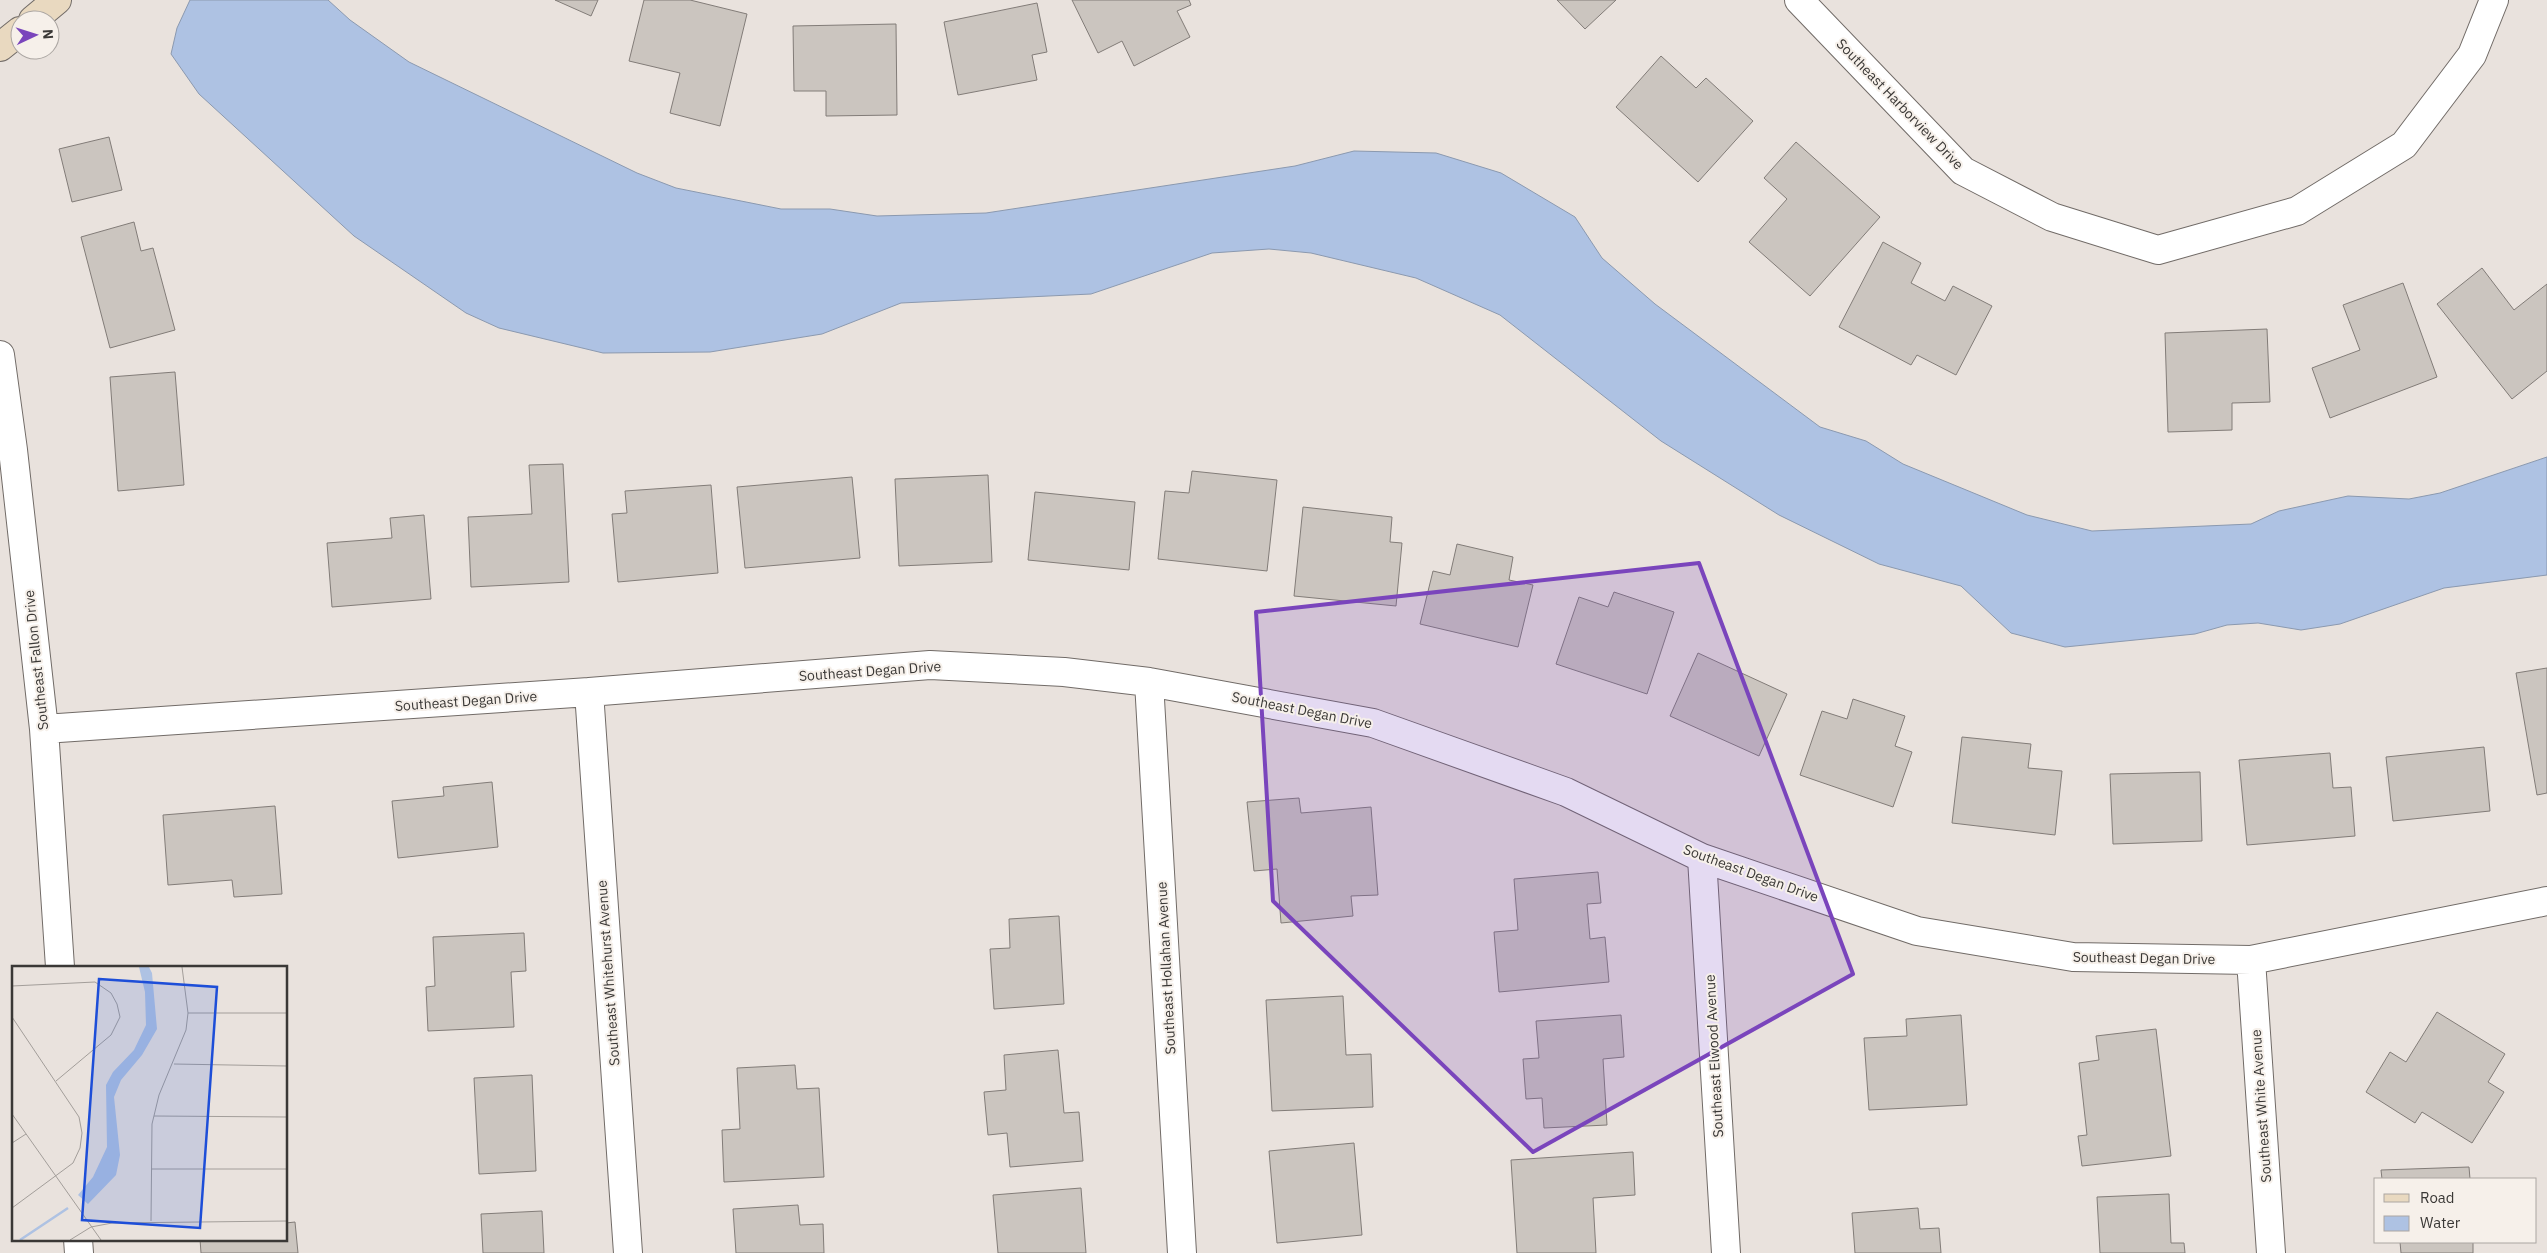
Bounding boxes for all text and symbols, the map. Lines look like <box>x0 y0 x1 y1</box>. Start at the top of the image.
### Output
north arrow <box>10 10 60 60</box>
text: N <box>39 28 57 40</box>
street label: Southeast Harborview Drive <box>1833 35 1968 173</box>
street label: Southeast Fallon Drive <box>20 589 52 731</box>
street label: Southeast Degan Drive <box>798 657 942 685</box>
street label: Southeast Degan Drive <box>394 687 538 715</box>
street label: Southeast Degan Drive <box>1230 688 1374 732</box>
street label: Southeast Degan Drive <box>1681 840 1821 906</box>
street label: Southeast Whitehurst Avenue <box>593 879 623 1066</box>
street label: Southeast Hollahan Avenue <box>1152 881 1180 1055</box>
street label: Southeast Degan Drive <box>2073 948 2216 968</box>
inset map <box>12 966 288 1240</box>
street label: Southeast Elwood Avenue <box>1701 974 1727 1138</box>
street label: Southeast White Avenue <box>2247 1029 2275 1183</box>
legend <box>2374 1178 2537 1243</box>
text: Road <box>2420 1188 2455 1207</box>
text: Water <box>2420 1213 2461 1232</box>

